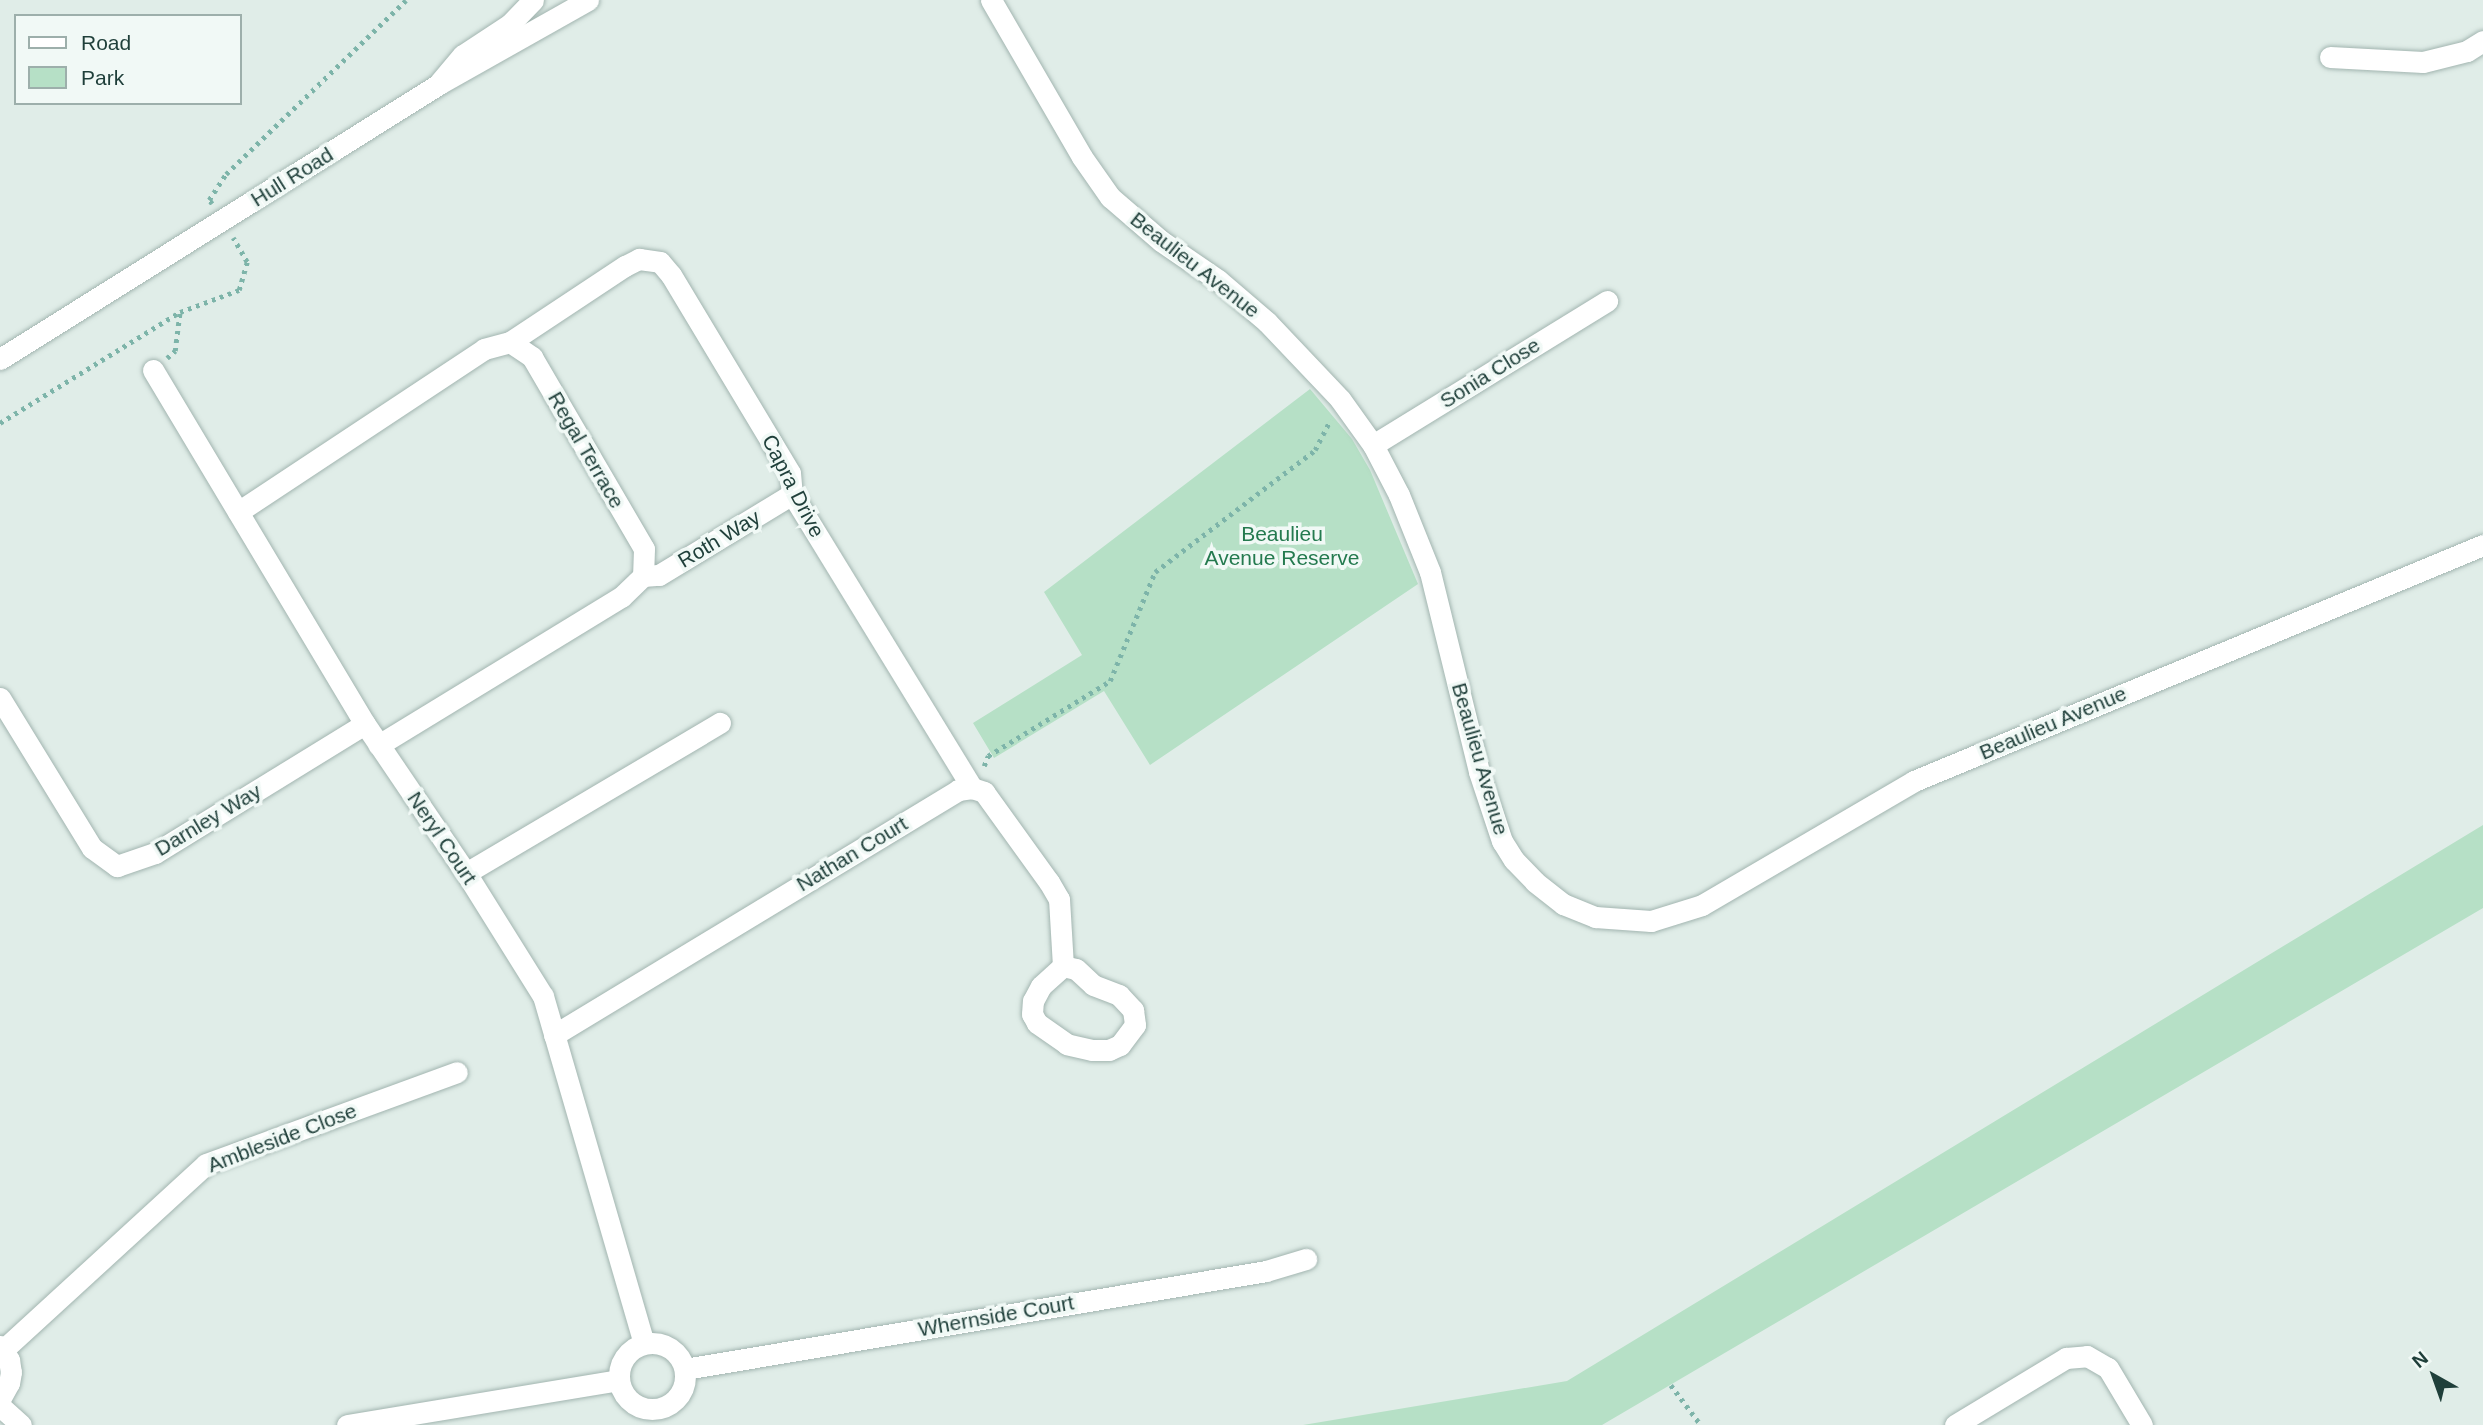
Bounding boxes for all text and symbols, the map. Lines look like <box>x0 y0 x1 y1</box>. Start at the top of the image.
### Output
legend <box>14 14 242 105</box>
text: Road <box>81 31 131 54</box>
text: Park <box>81 66 124 89</box>
street label: Hull Road <box>246 142 338 212</box>
street label: Beaulieu Avenue <box>1125 206 1265 324</box>
street label: Sonia Close <box>1435 332 1545 414</box>
street label: Regal Terrace <box>542 387 630 513</box>
street label: Capra Drive <box>756 430 830 542</box>
street label: Roth Way <box>673 505 765 573</box>
park label: Beaulieu Avenue Reserve <box>1205 521 1359 571</box>
street label: Beaulieu Avenue <box>1446 679 1514 839</box>
street label: Beaulieu Avenue <box>1975 680 2131 766</box>
street label: Darnley Way <box>150 778 266 862</box>
street label: Neryl Court <box>402 787 482 889</box>
street label: Nathan Court <box>792 811 912 897</box>
street label: Ambleside Close <box>204 1098 360 1178</box>
street label: Whernside Court <box>916 1290 1076 1342</box>
north arrow <box>2399 1341 2469 1411</box>
text: N <box>2408 1347 2432 1372</box>

